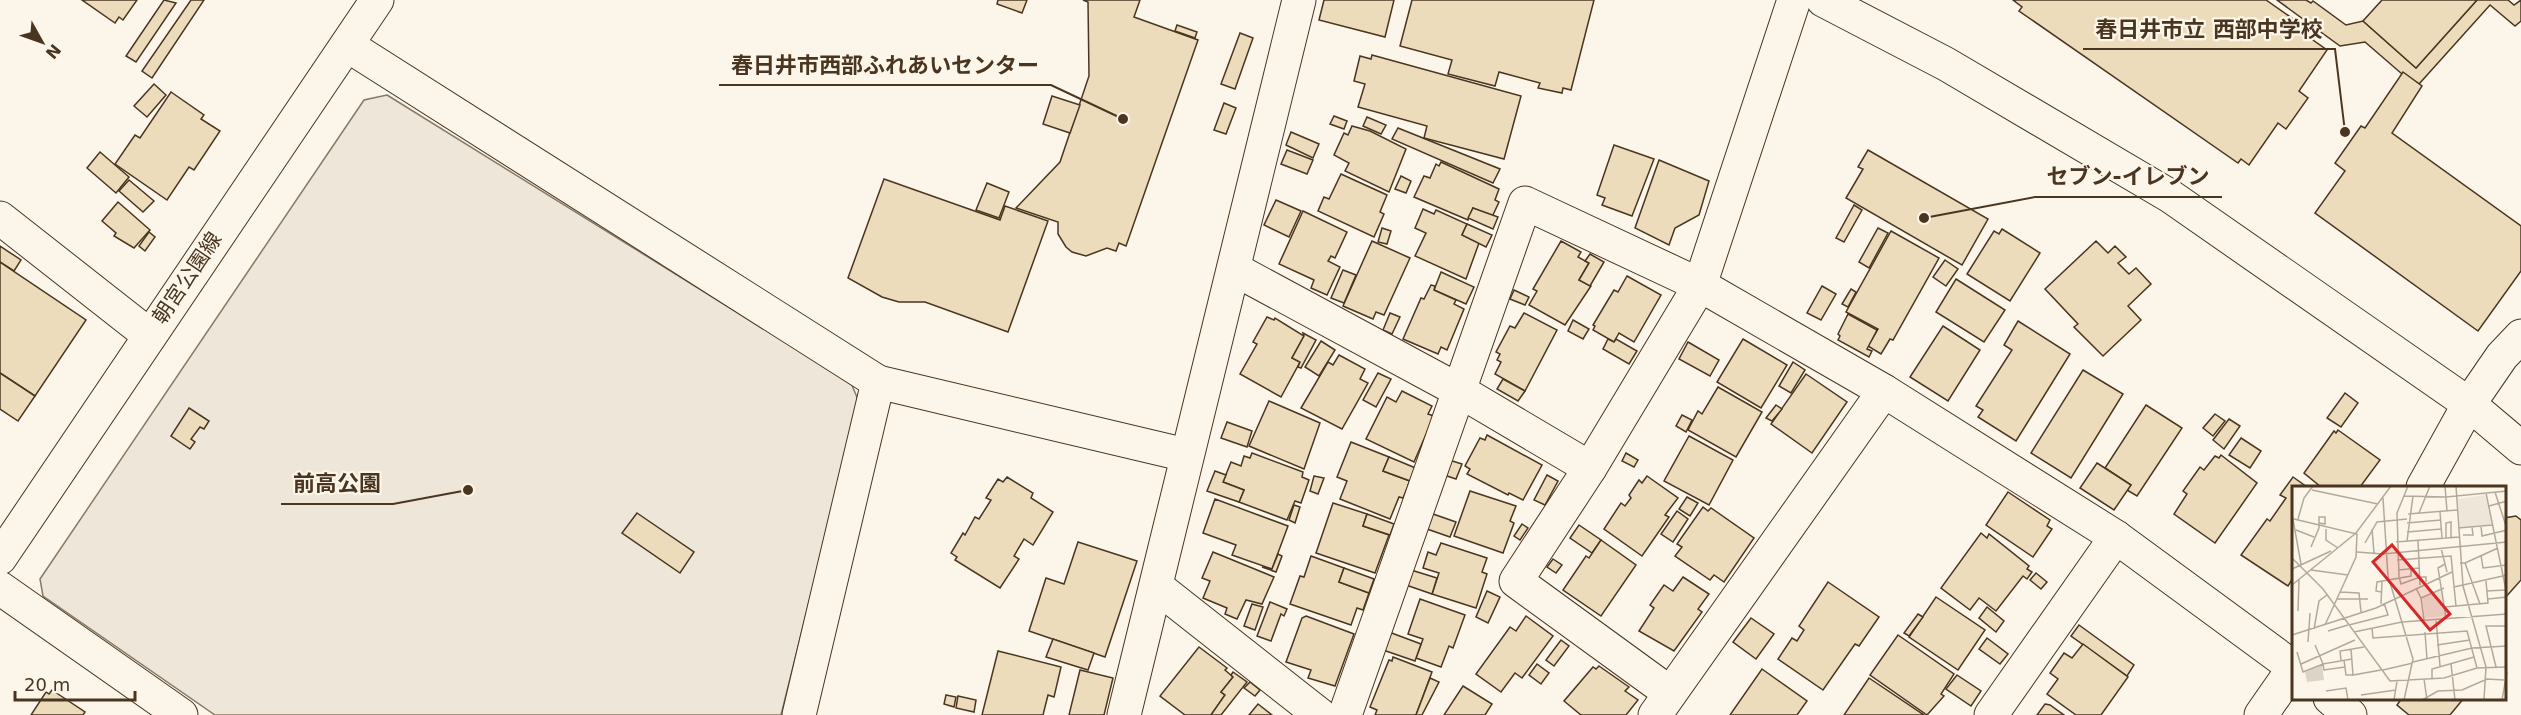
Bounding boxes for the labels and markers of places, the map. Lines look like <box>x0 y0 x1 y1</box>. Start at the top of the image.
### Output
callout: 春日井市立 西部中学校 <box>2083 9 2335 49</box>
callout: 春日井市西部ふれあいセンター <box>719 45 1051 85</box>
callout: セブン-イレブン <box>2035 157 2222 197</box>
callout: 前高公園 <box>281 464 393 504</box>

